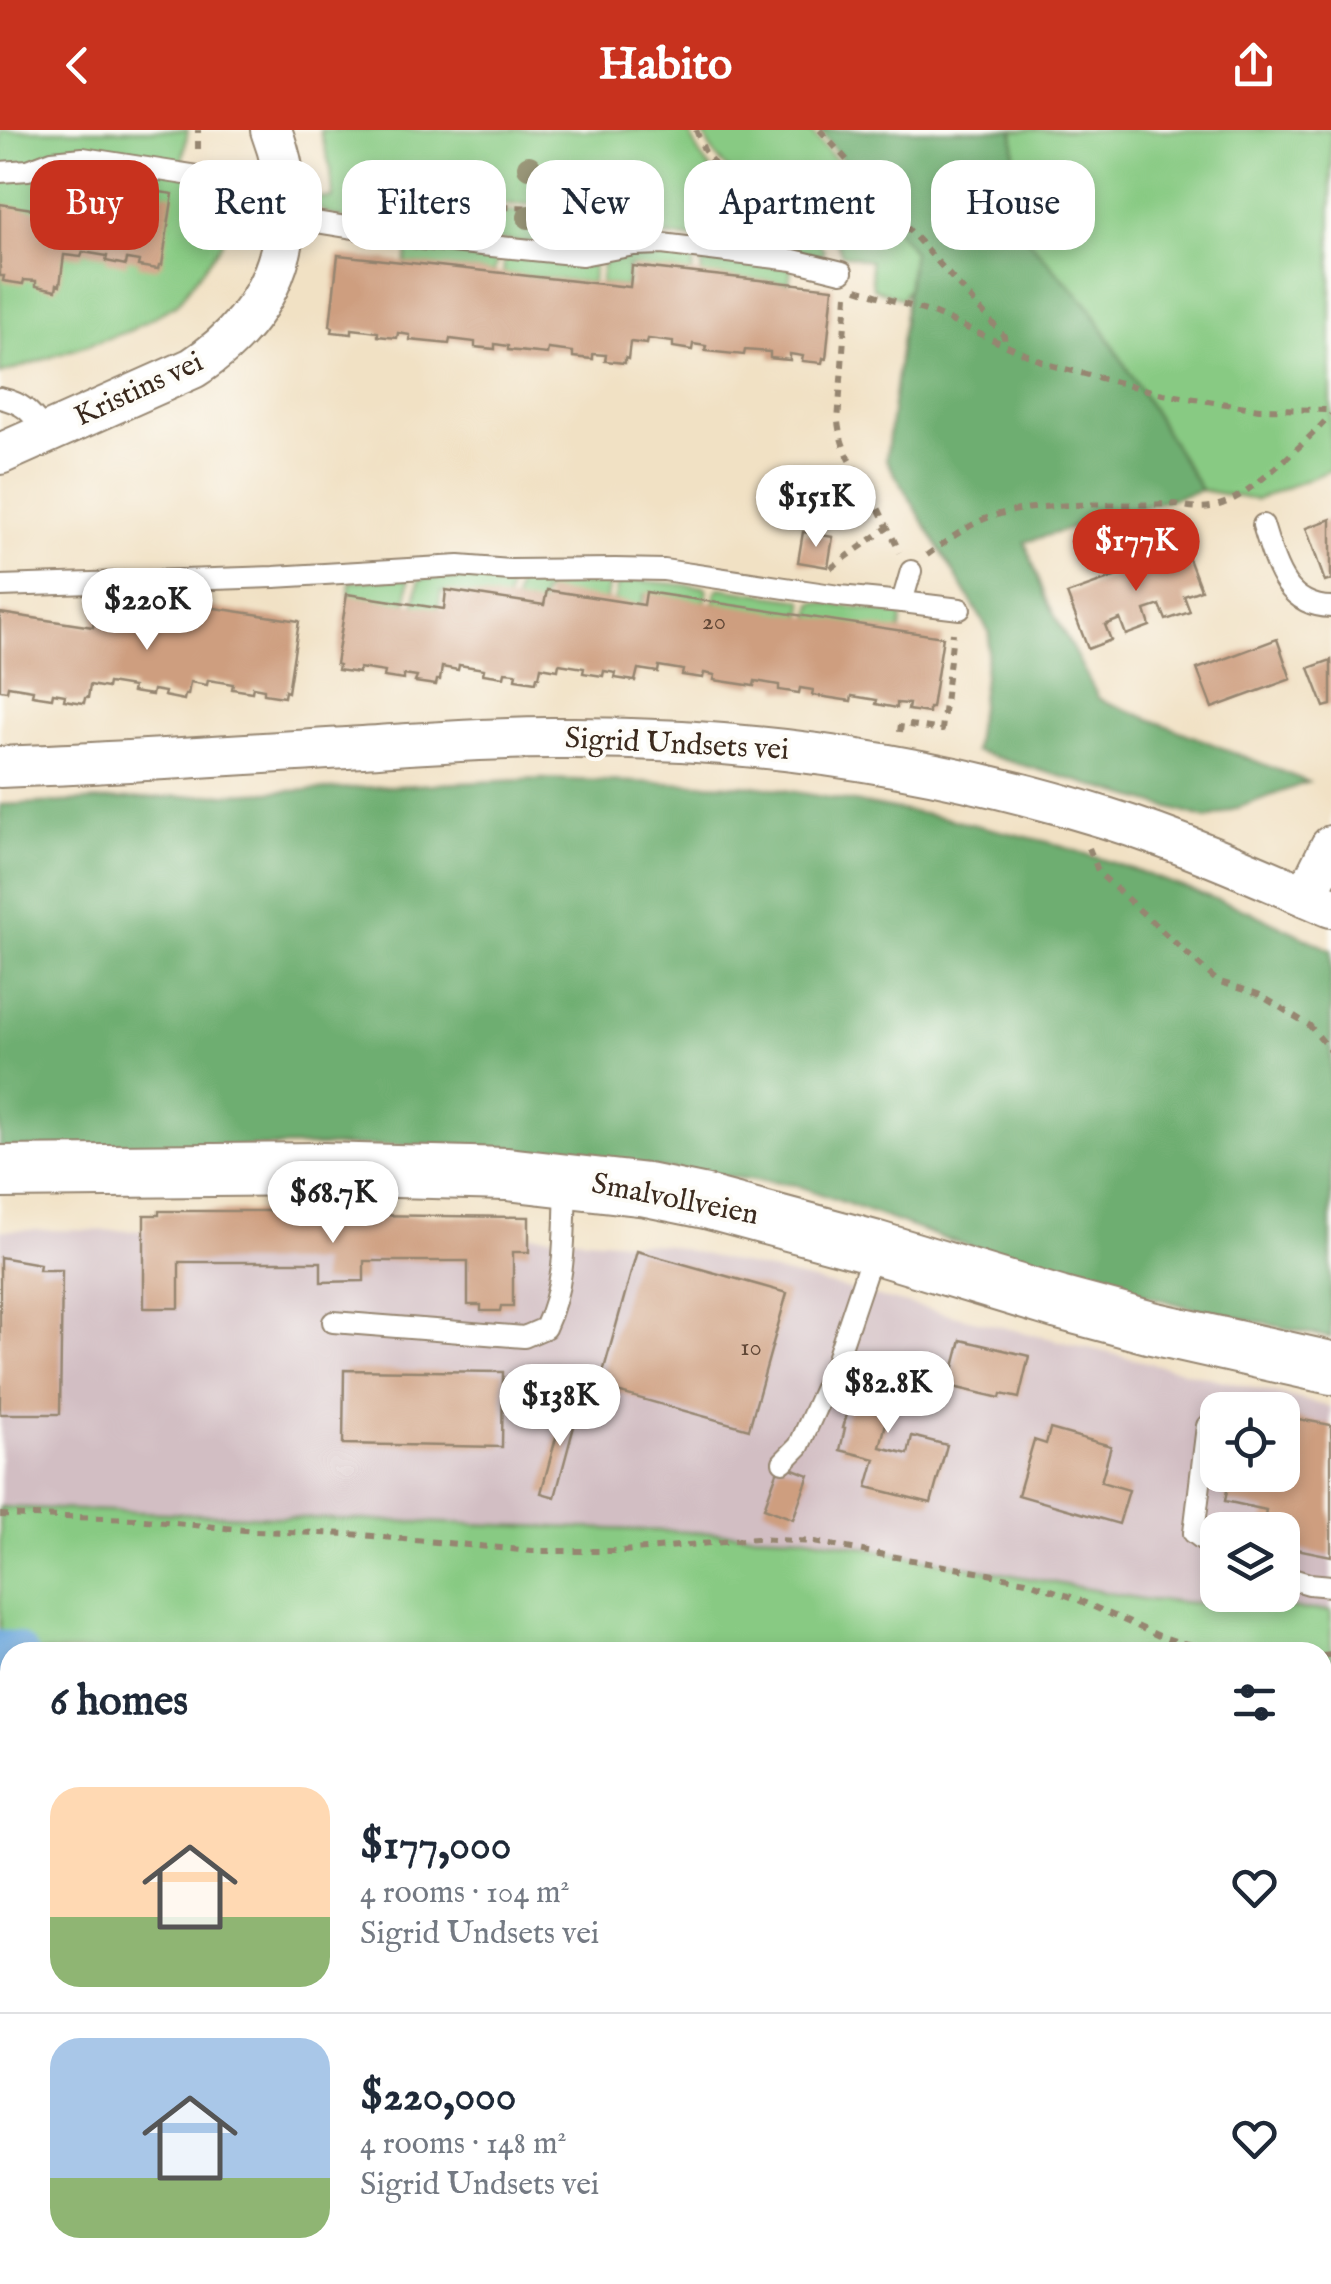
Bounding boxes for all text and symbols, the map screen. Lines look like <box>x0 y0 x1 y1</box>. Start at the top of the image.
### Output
text: Habito <box>599 37 732 94</box>
icon: back <box>50 38 105 93</box>
icon: share <box>1226 38 1281 93</box>
chip: Buy <box>30 160 159 250</box>
chip: Rent <box>179 160 322 250</box>
chip: Filters <box>342 160 506 250</box>
chip: New <box>526 160 664 250</box>
chip: Apartment <box>684 160 911 250</box>
chip: House <box>931 160 1095 250</box>
street label: Kristins vei <box>69 344 209 436</box>
pin: $151K <box>746 465 886 550</box>
text: $151K <box>778 477 854 518</box>
pin: $177K <box>1066 509 1206 594</box>
text: $177K <box>1095 521 1177 562</box>
pin: $220K <box>77 568 217 653</box>
text: $220K <box>104 580 190 621</box>
house number: 20 <box>702 606 726 638</box>
street label: Sigrid Undsets vei <box>564 720 790 770</box>
pin: $68.7K <box>252 1161 414 1246</box>
street label: Smalvollveien <box>588 1165 762 1235</box>
text: $68.7K <box>289 1173 377 1214</box>
house number: 10 <box>740 1332 762 1364</box>
pin: $82.8K <box>807 1351 969 1436</box>
text: $82.8K <box>844 1363 932 1404</box>
pin: $138K <box>490 1364 630 1449</box>
text: $138K <box>521 1376 599 1417</box>
map controls <box>1200 1392 1300 1612</box>
button: locate <box>1200 1392 1300 1492</box>
button: layers <box>1200 1512 1300 1612</box>
icon: filters <box>1227 1675 1282 1730</box>
text: 6 homes <box>50 1676 188 1729</box>
text: $177,000 <box>360 1820 511 1873</box>
icon: home <box>130 1827 250 1947</box>
icon: heart <box>1227 1860 1282 1915</box>
text: 4 rooms · 104 m² <box>360 1873 570 1914</box>
text: Sigrid Undsets vei <box>360 1914 599 1955</box>
text: $220,000 <box>360 2071 516 2124</box>
icon: home <box>130 2078 250 2198</box>
icon: heart <box>1227 2111 1282 2166</box>
text: 4 rooms · 148 m² <box>360 2124 567 2165</box>
text: Sigrid Undsets vei <box>360 2165 599 2206</box>

